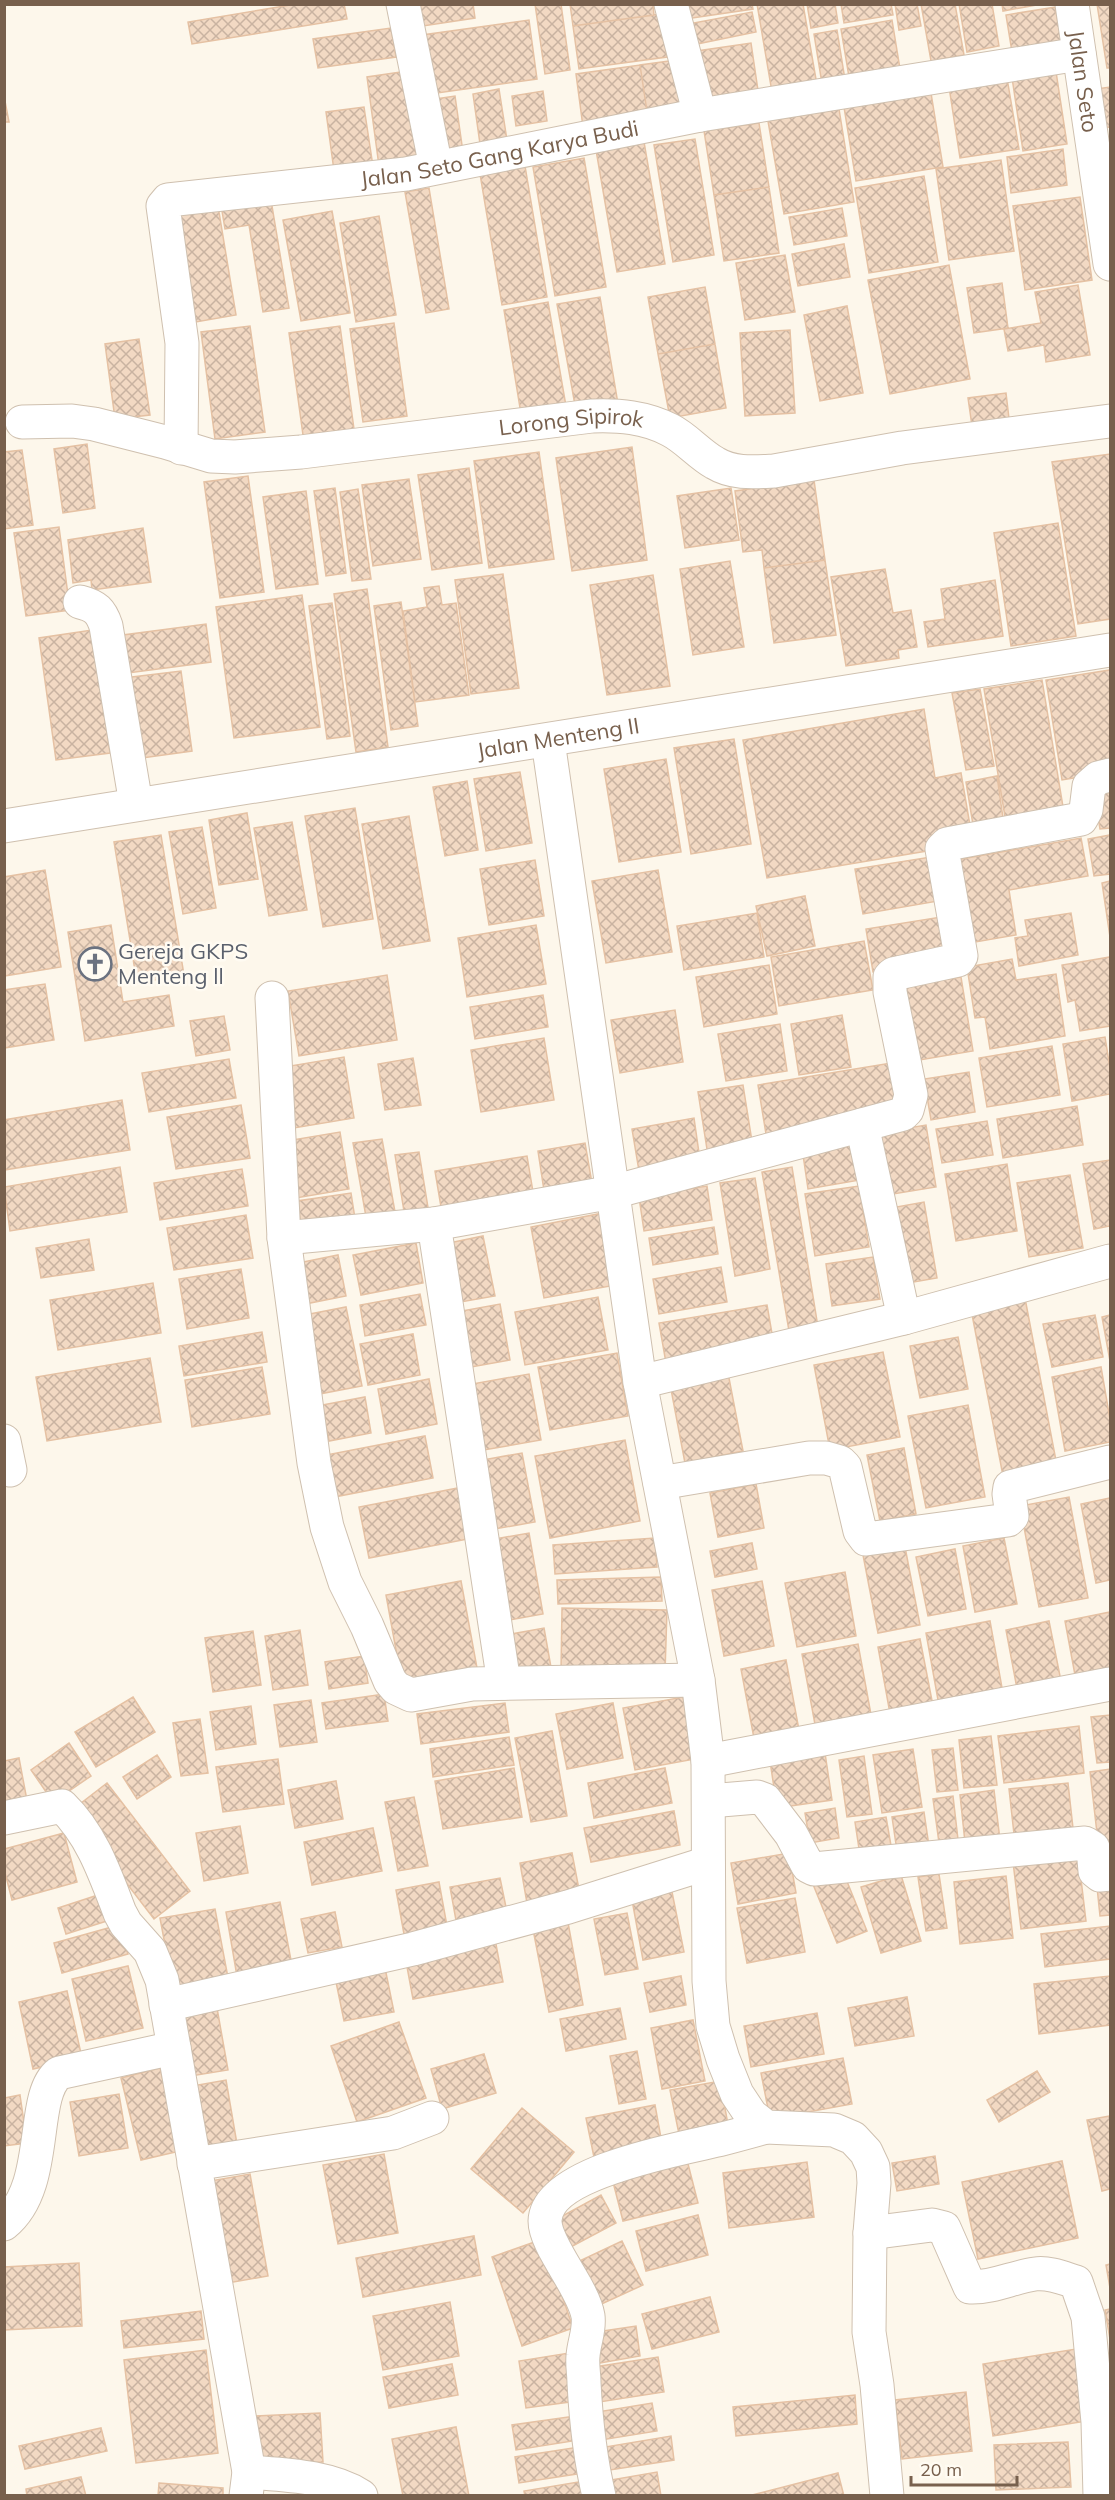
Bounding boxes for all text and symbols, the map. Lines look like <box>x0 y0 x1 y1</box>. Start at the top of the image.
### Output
street label: Jalan Seto <box>1062 28 1105 134</box>
street label: Jalan Seto Gang Karya Budi <box>359 114 641 193</box>
street label: Lorong Sipirok <box>497 402 647 441</box>
street label: Jalan Menteng II <box>475 711 641 765</box>
place label: Gereja GKPS Menteng ll <box>118 937 248 990</box>
church icon: Gereja GKPS Menteng ll <box>77 946 113 982</box>
scale bar <box>911 2449 1018 2487</box>
text: 20 m <box>920 2458 962 2481</box>

